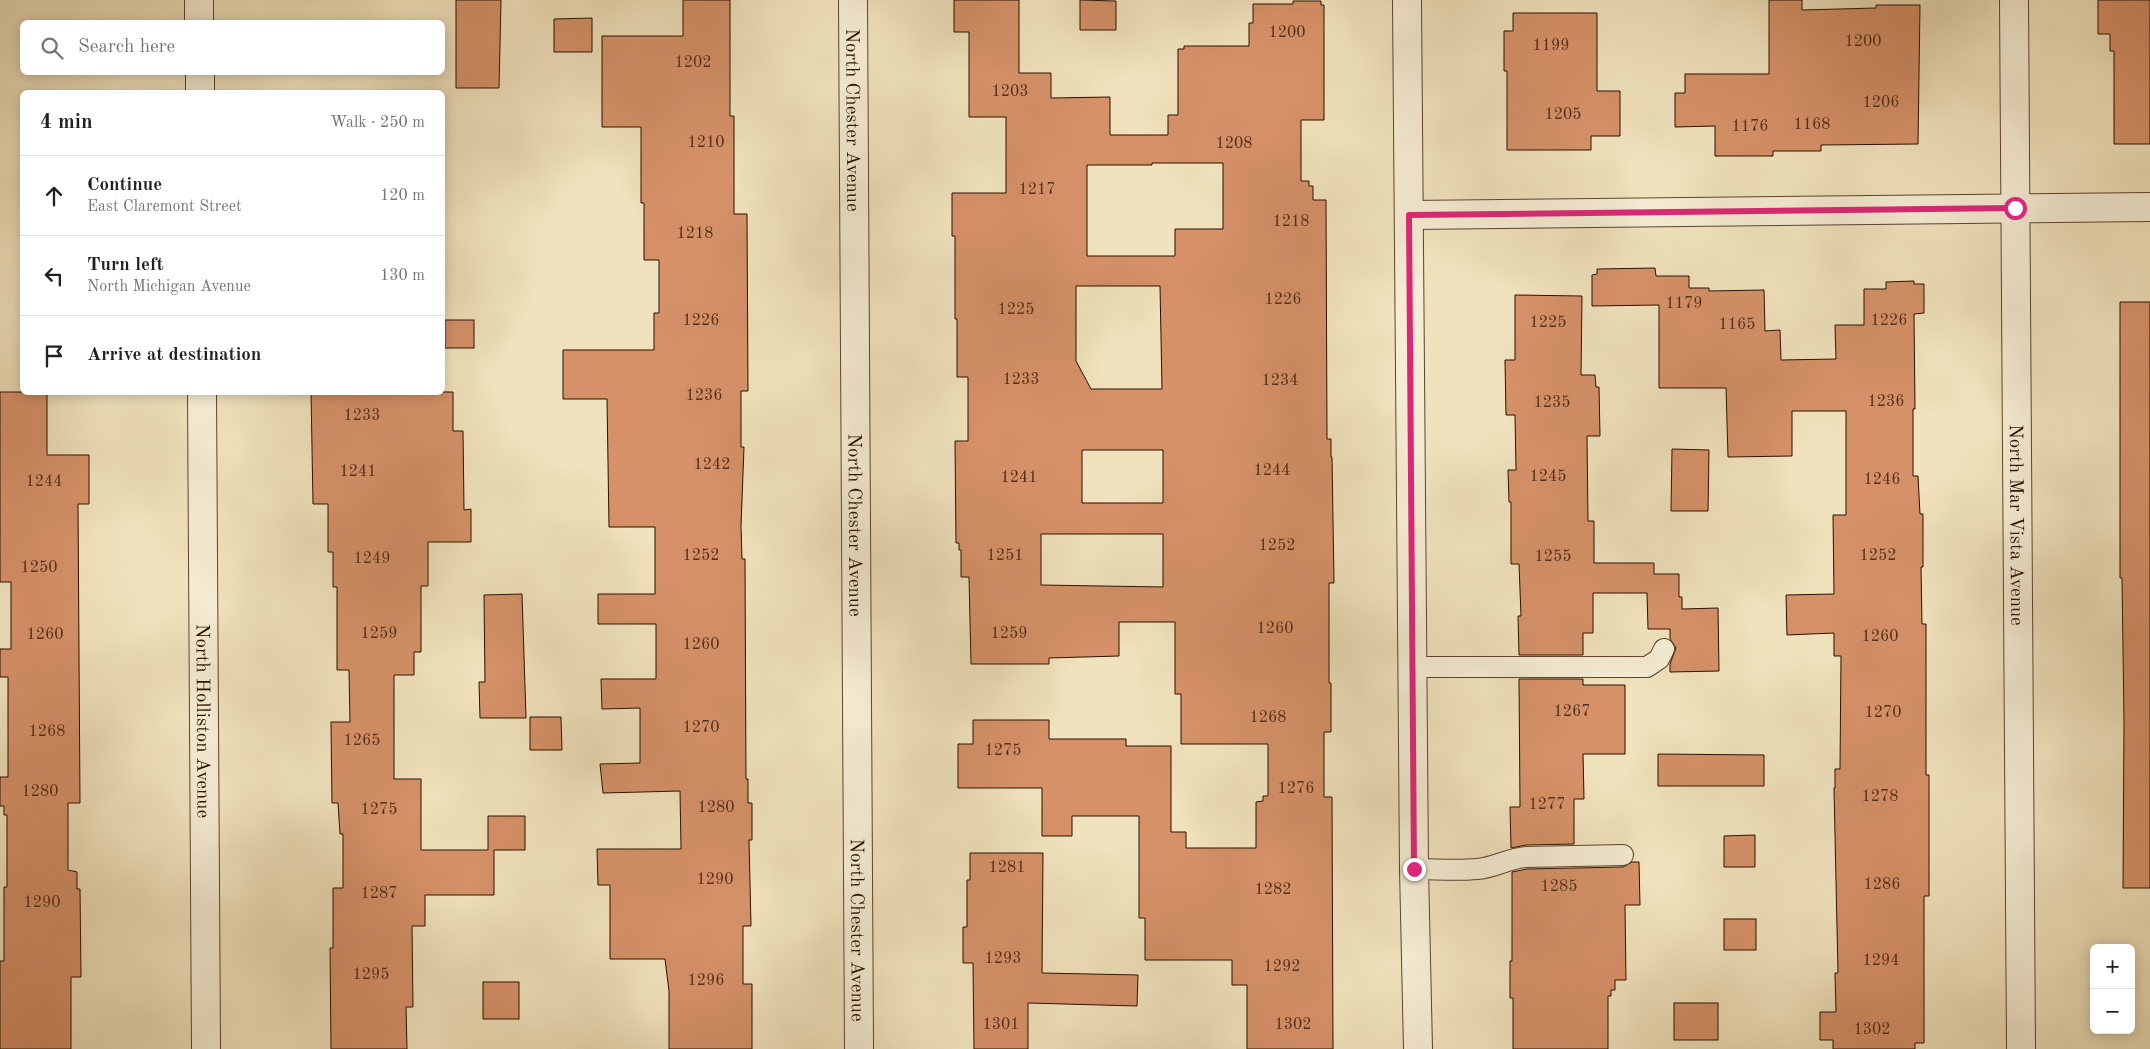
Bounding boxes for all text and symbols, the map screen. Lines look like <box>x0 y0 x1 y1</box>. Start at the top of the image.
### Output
search box <box>20 20 445 75</box>
house number: 1200 <box>1268 25 1306 41</box>
street label: North Chester Avenue <box>841 28 861 212</box>
icon: search <box>38 34 66 62</box>
house number: 1200 <box>1844 34 1882 50</box>
text: Search here <box>78 38 175 57</box>
house number: 1199 <box>1532 38 1570 54</box>
house number: 1202 <box>674 55 712 71</box>
house number: 1203 <box>991 84 1029 100</box>
house number: 1206 <box>1862 95 1900 111</box>
house number: 1205 <box>1544 107 1582 123</box>
text: 4 min <box>40 112 93 133</box>
text: Walk · 250 m <box>330 115 425 131</box>
house number: 1168 <box>1793 117 1831 133</box>
house number: 1176 <box>1731 119 1769 135</box>
house number: 1210 <box>687 135 725 151</box>
house number: 1208 <box>1215 136 1253 152</box>
text: Continue <box>87 176 162 195</box>
icon: ahead <box>40 182 68 210</box>
house number: 1217 <box>1018 182 1056 198</box>
text: 120 m <box>380 188 425 204</box>
route start <box>2004 197 2027 220</box>
text: East Claremont Street <box>87 199 242 215</box>
house number: 1218 <box>1272 214 1310 230</box>
house number: 1218 <box>676 226 714 242</box>
text: Turn left <box>87 256 164 275</box>
icon: left <box>40 262 68 290</box>
text: 130 m <box>380 268 425 284</box>
text: North Michigan Avenue <box>87 279 251 295</box>
house number: 1226 <box>1264 292 1302 308</box>
house number: 1179 <box>1665 296 1703 312</box>
house number: 1225 <box>997 302 1035 318</box>
house number: 1226 <box>682 313 720 329</box>
house number: 1226 <box>1870 313 1908 329</box>
house number: 1225 <box>1529 315 1567 331</box>
house number: 1165 <box>1718 317 1756 333</box>
icon: arrive <box>40 342 68 370</box>
text: Arrive at destination <box>87 346 261 365</box>
house number: 1233 <box>1002 372 1040 388</box>
house number: 1234 <box>1261 373 1299 389</box>
house number: 1236 <box>685 388 723 404</box>
house number: 1236 <box>1867 394 1905 410</box>
house number: 1235 <box>1533 395 1571 411</box>
house number: 1233 <box>343 408 381 424</box>
street label: North Mar Vista Avenue <box>2005 424 2025 626</box>
street label: North Chester Avenue <box>843 433 864 617</box>
house number: 1242 <box>693 457 731 473</box>
house number: 1244 <box>1253 463 1291 479</box>
house number: 1241 <box>339 464 377 480</box>
house number: 1245 <box>1529 469 1567 485</box>
house number: 1241 <box>1000 470 1038 486</box>
house number: 1246 <box>1863 472 1901 488</box>
house number: 1244 <box>25 474 63 490</box>
house number: 1252 <box>1258 538 1296 554</box>
house number: 1252 <box>682 548 720 564</box>
house number: 1251 <box>986 548 1024 564</box>
house number: 1252 <box>1859 548 1897 564</box>
house number: 1255 <box>1534 549 1572 565</box>
house number: 1249 <box>353 551 391 567</box>
house number: 1250 <box>20 560 58 576</box>
house number: 1260 <box>1256 621 1294 637</box>
street label: North Holliston Avenue <box>191 624 212 818</box>
house number: 1259 <box>360 626 398 642</box>
house number: 1259 <box>990 626 1028 642</box>
house number: 1260 <box>26 627 64 643</box>
house number: 1260 <box>1861 629 1899 645</box>
house number: 1260 <box>682 637 720 653</box>
house number: 1267 <box>1553 704 1591 720</box>
house number: 1270 <box>1864 705 1902 721</box>
house number: 1268 <box>1249 710 1287 726</box>
house number: 1270 <box>682 720 720 736</box>
house number: 1268 <box>28 724 66 740</box>
house number: 1265 <box>343 733 381 749</box>
house number: 1275 <box>984 743 1022 759</box>
house number: 1276 <box>1277 781 1315 797</box>
house number: 1280 <box>21 784 59 800</box>
house number: 1278 <box>1861 789 1899 805</box>
house number: 1277 <box>1528 797 1566 813</box>
house number: 1280 <box>697 800 735 816</box>
house number: 1275 <box>360 802 398 818</box>
street label: North Chester Avenue <box>846 838 866 1022</box>
route end <box>1403 858 1426 881</box>
house number: 1281 <box>988 860 1026 876</box>
house number: 1290 <box>696 872 734 888</box>
house number: 1286 <box>1863 877 1901 893</box>
house number: 1285 <box>1540 879 1578 895</box>
house number: 1282 <box>1254 882 1292 898</box>
house number: 1287 <box>360 886 398 902</box>
house number: 1290 <box>23 895 61 911</box>
map controls <box>2090 944 2135 1034</box>
button: + <box>2090 944 2135 989</box>
house number: 1293 <box>984 951 1022 967</box>
house number: 1294 <box>1862 953 1900 969</box>
house number: 1292 <box>1263 959 1301 975</box>
house number: 1295 <box>352 967 390 983</box>
house number: 1296 <box>687 973 725 989</box>
button: − <box>2090 989 2135 1034</box>
house number: 1301 <box>982 1017 1020 1033</box>
house number: 1302 <box>1274 1017 1312 1033</box>
house number: 1302 <box>1853 1022 1891 1038</box>

